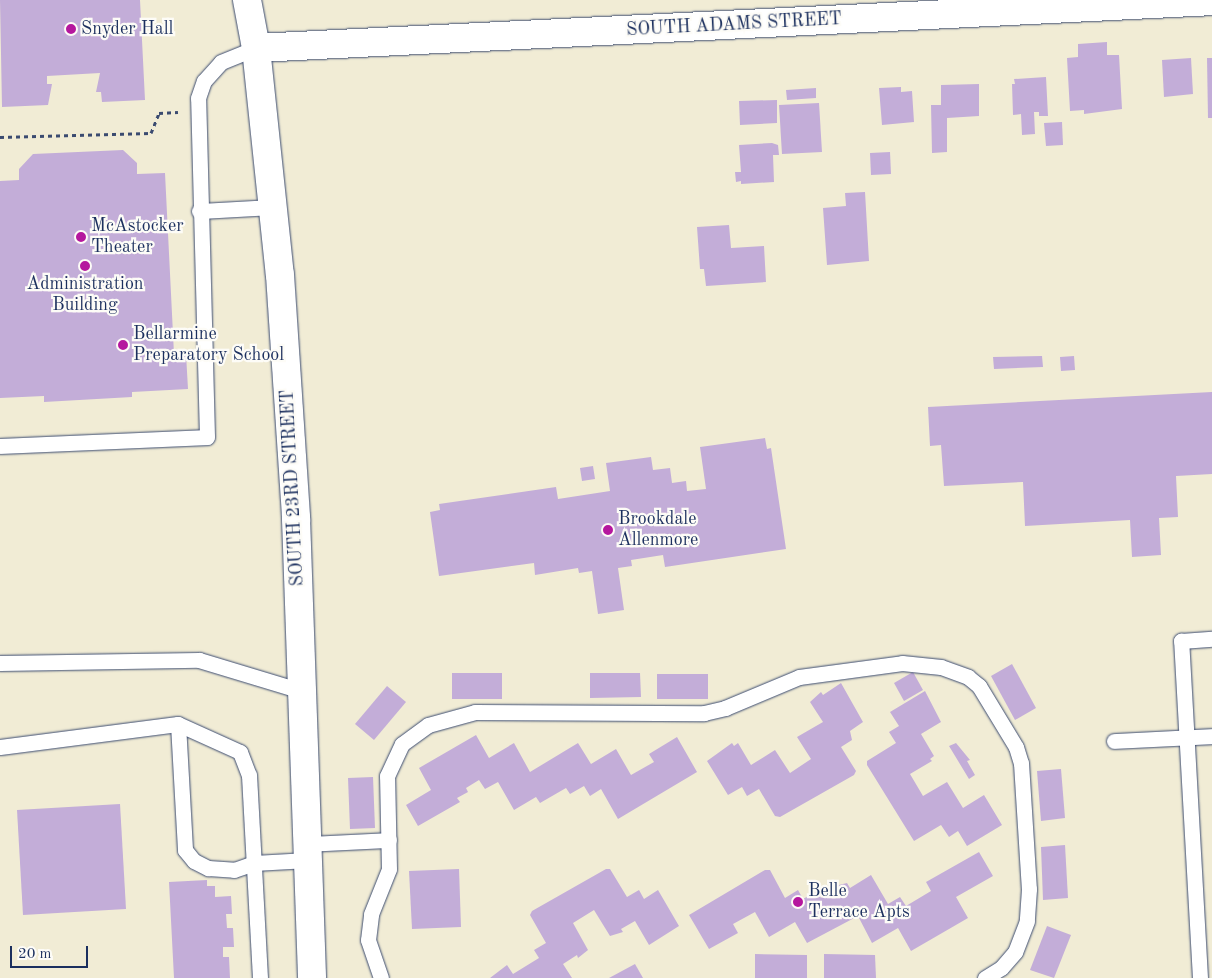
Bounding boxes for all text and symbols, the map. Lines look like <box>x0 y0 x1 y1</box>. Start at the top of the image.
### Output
street label: SOUTH ADAMS STREET <box>626 9 842 41</box>
place label: Snyder Hall <box>81 18 173 40</box>
marker: Snyder Hall <box>65 23 77 35</box>
place label: McAstocker Theater <box>91 216 184 258</box>
marker: McAstocker Theater <box>75 231 87 243</box>
marker: Administration Building <box>79 260 91 272</box>
place label: Administration Building <box>26 274 144 316</box>
place label: Bellarmine Preparatory School <box>133 324 284 366</box>
marker: Bellarmine Preparatory School <box>117 339 129 351</box>
street label: SOUTH 23RD STREET <box>277 389 309 587</box>
place label: Brookdale Allenmore <box>618 509 698 552</box>
marker: Brookdale Allenmore <box>602 524 614 536</box>
place label: Belle Terrace Apts <box>808 881 910 924</box>
marker: Belle Terrace Apts <box>792 896 804 908</box>
scale bar <box>12 936 90 968</box>
text: 20 m <box>18 947 52 962</box>

